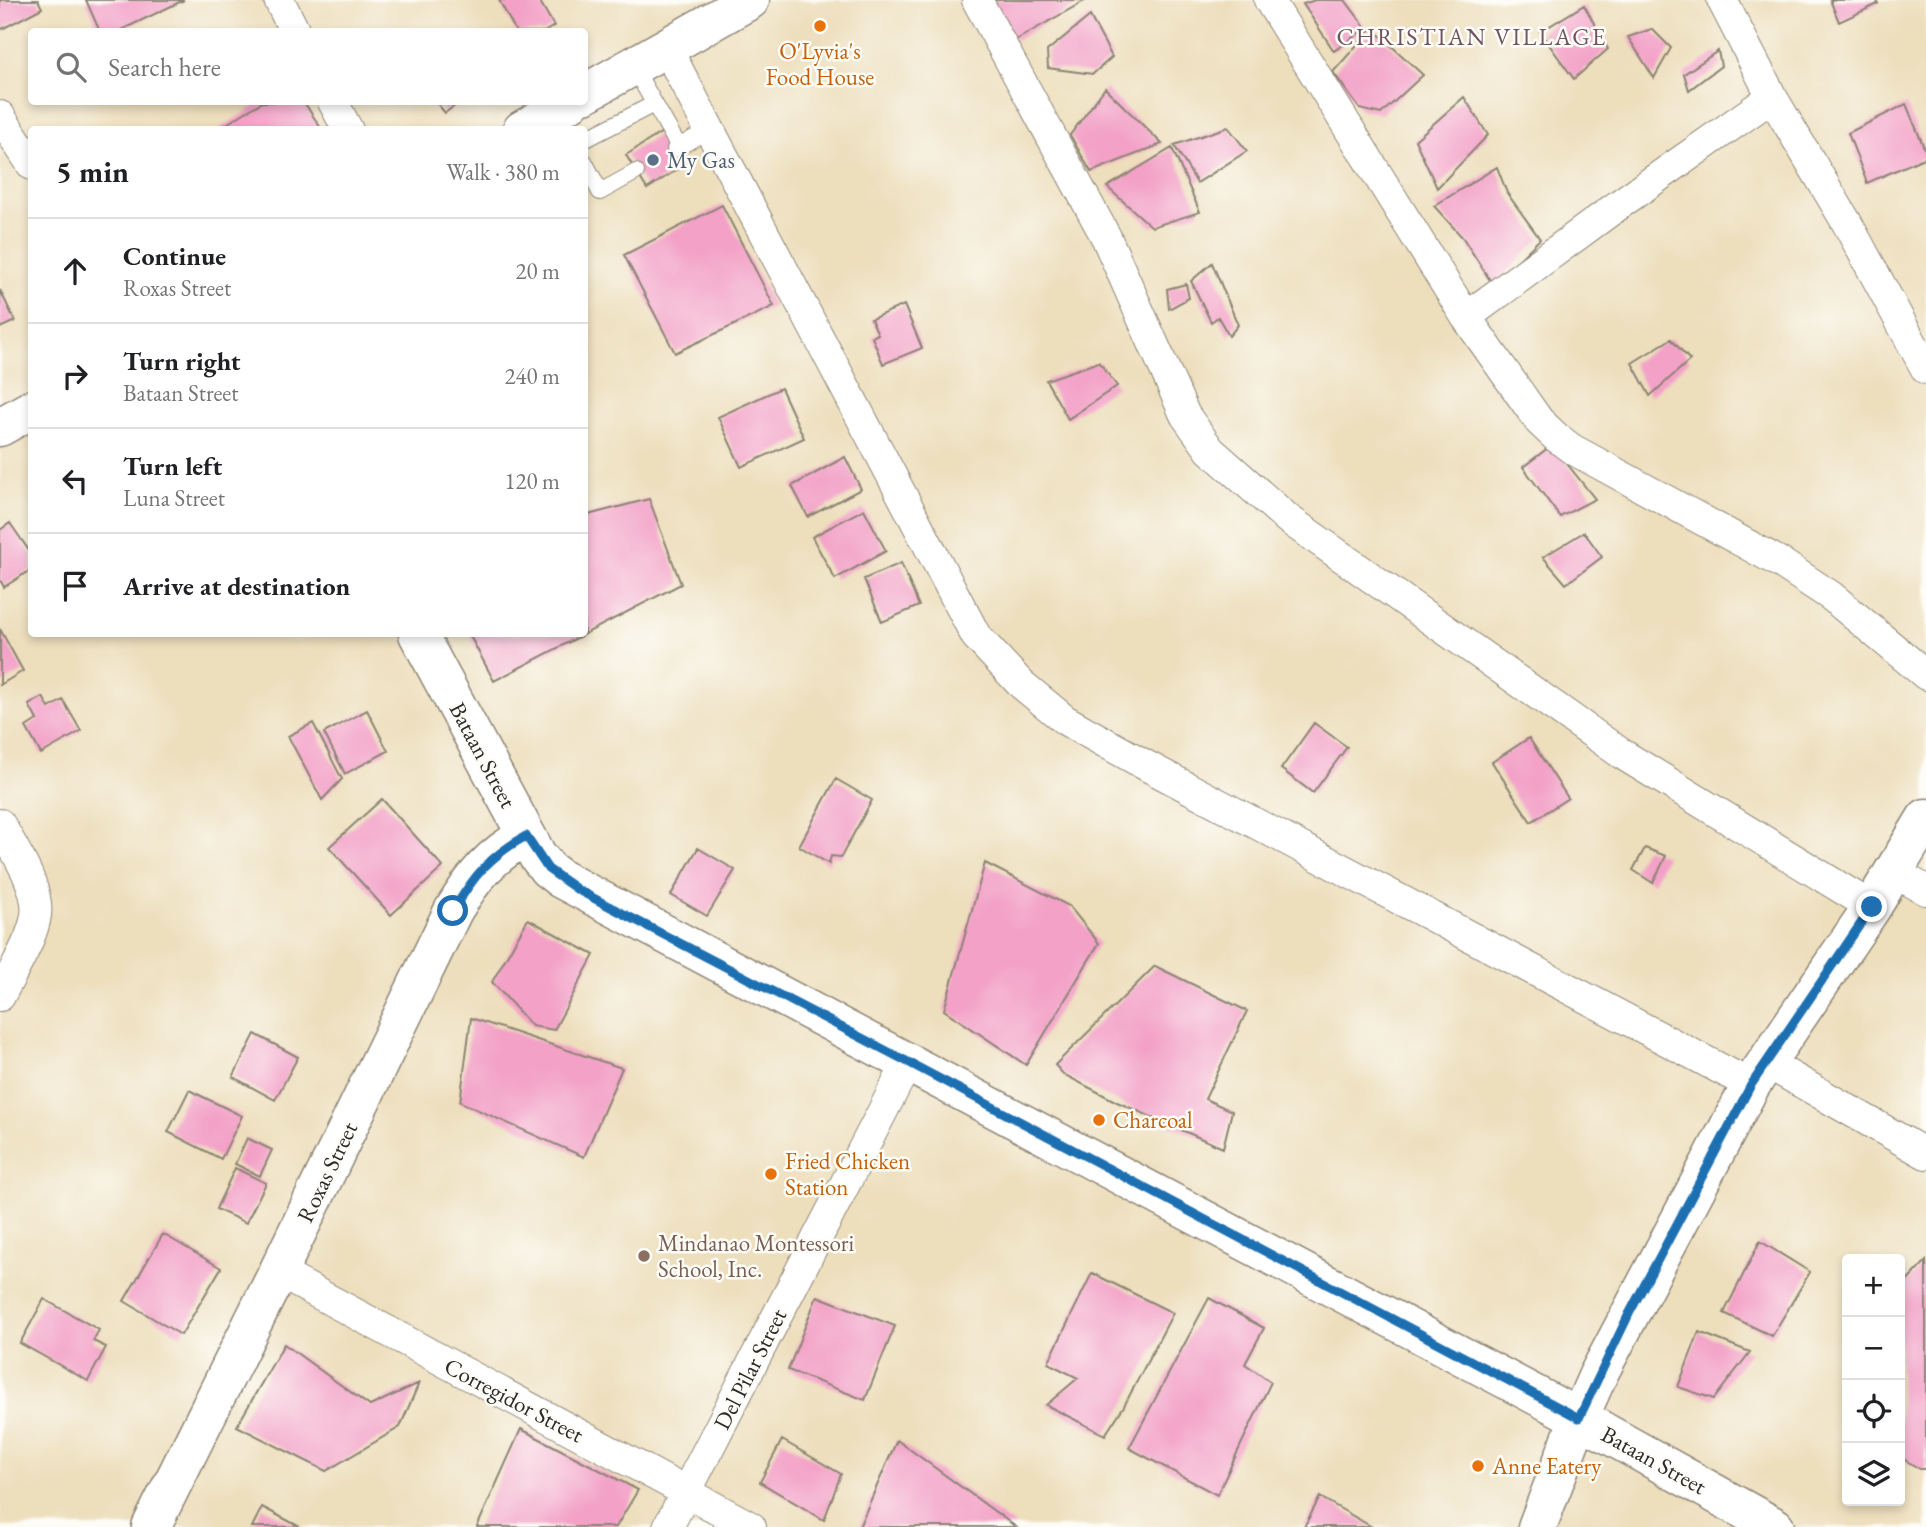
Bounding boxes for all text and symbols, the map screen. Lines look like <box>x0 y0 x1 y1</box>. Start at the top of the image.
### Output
marker: O'Lyvia's Food House <box>812 18 828 34</box>
district label: CHRISTIAN VILLAGE <box>1337 21 1607 52</box>
search box <box>28 28 588 105</box>
place label: O'Lyvia's Food House <box>766 36 874 92</box>
icon: search <box>52 48 90 86</box>
text: Search here <box>108 50 221 84</box>
place label: My Gas <box>667 145 735 175</box>
text: 5 min <box>56 152 129 191</box>
marker: My Gas <box>645 152 661 168</box>
text: Walk · 380 m <box>446 157 560 187</box>
text: Continue <box>123 239 226 273</box>
icon: ahead <box>56 252 94 290</box>
text: 20 m <box>515 256 560 286</box>
text: Roxas Street <box>123 273 231 303</box>
text: Turn right <box>123 344 241 378</box>
icon: right <box>56 357 94 395</box>
text: 240 m <box>504 361 560 391</box>
text: Bataan Street <box>123 378 239 408</box>
text: Turn left <box>123 449 222 483</box>
icon: left <box>56 462 94 500</box>
text: 120 m <box>504 466 560 496</box>
text: Luna Street <box>123 483 225 513</box>
icon: arrive <box>56 567 94 605</box>
text: Arrive at destination <box>123 569 350 603</box>
street label: Bataan Street <box>443 697 524 814</box>
route end <box>1856 891 1887 922</box>
route start <box>437 895 468 926</box>
place label: Charcoal <box>1113 1105 1193 1135</box>
marker: Charcoal <box>1091 1112 1107 1128</box>
street label: Roxas Street <box>290 1116 365 1227</box>
place label: Fried Chicken Station <box>785 1146 910 1202</box>
marker: Fried Chicken Station <box>763 1166 779 1182</box>
place label: Mindanao Montessori School, Inc. <box>658 1228 855 1284</box>
marker: Mindanao Montessori School, Inc. <box>636 1248 652 1264</box>
map controls <box>1842 1254 1905 1506</box>
button: + <box>1842 1254 1905 1317</box>
street label: Del Pilar Street <box>707 1303 794 1435</box>
button: − <box>1842 1317 1905 1380</box>
street label: Corregidor Street <box>439 1351 590 1450</box>
button: locate <box>1842 1380 1905 1443</box>
street label: Bataan Street <box>1596 1419 1712 1502</box>
button: layers <box>1842 1443 1905 1506</box>
place label: Anne Eatery <box>1491 1451 1602 1481</box>
marker: Anne Eatery <box>1470 1458 1486 1474</box>

